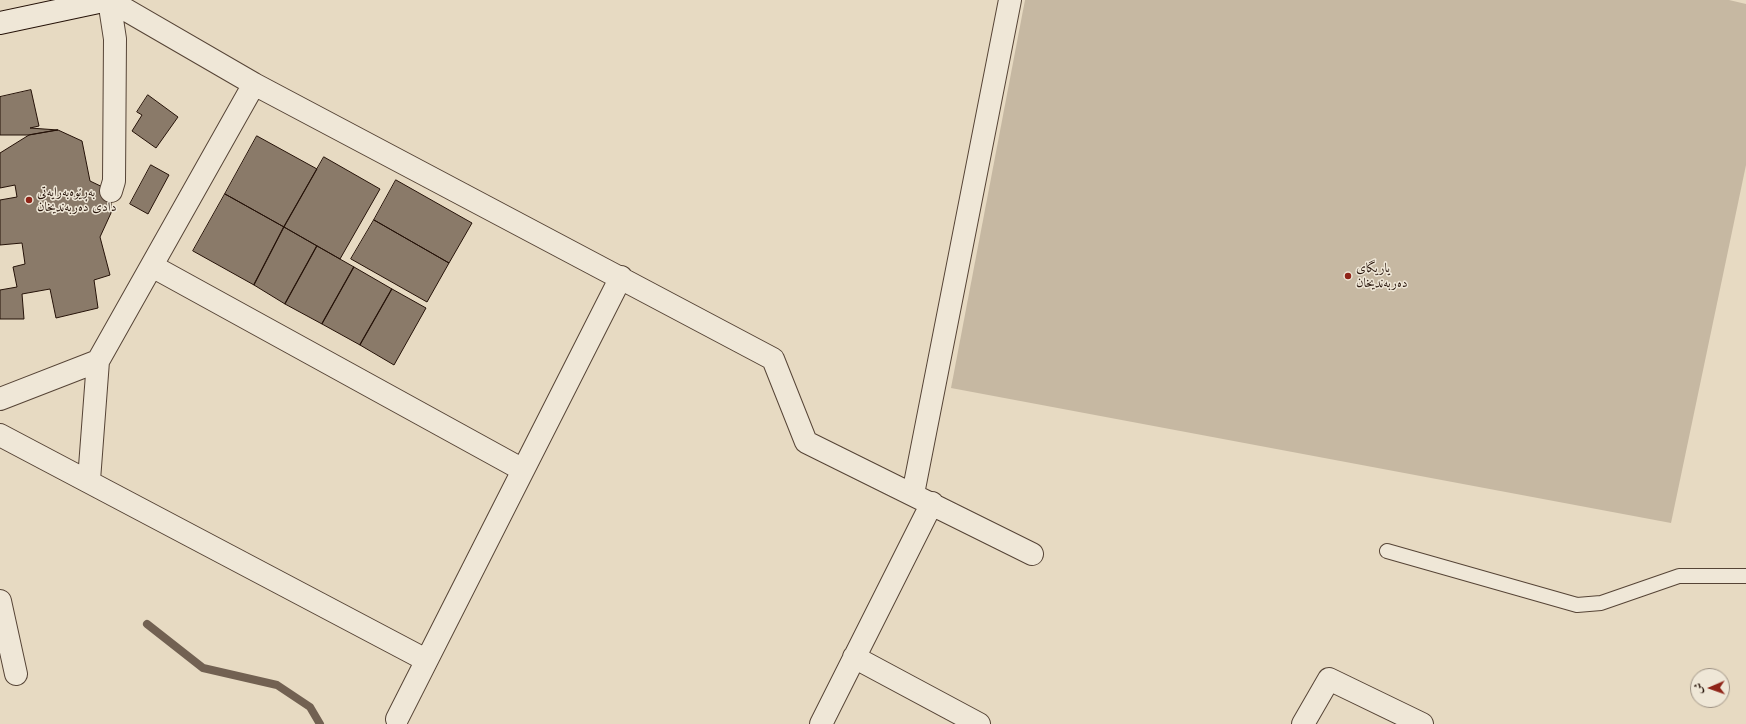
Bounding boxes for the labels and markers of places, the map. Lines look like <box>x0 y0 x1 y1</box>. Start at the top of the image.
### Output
place label: به‌ڕێوه‌به‌رایه‌تى دادى ده‌ربه‌ندیخان <box>37 185 116 216</box>
marker: به‌ڕێوه‌به‌رایه‌تى دادى ده‌ربه‌ندیخان <box>24 195 34 205</box>
place label: یاریگاى ده‌ربه‌ندیخان <box>1356 261 1408 292</box>
marker: یاریگاى ده‌ربه‌ندیخان <box>1343 271 1353 281</box>

